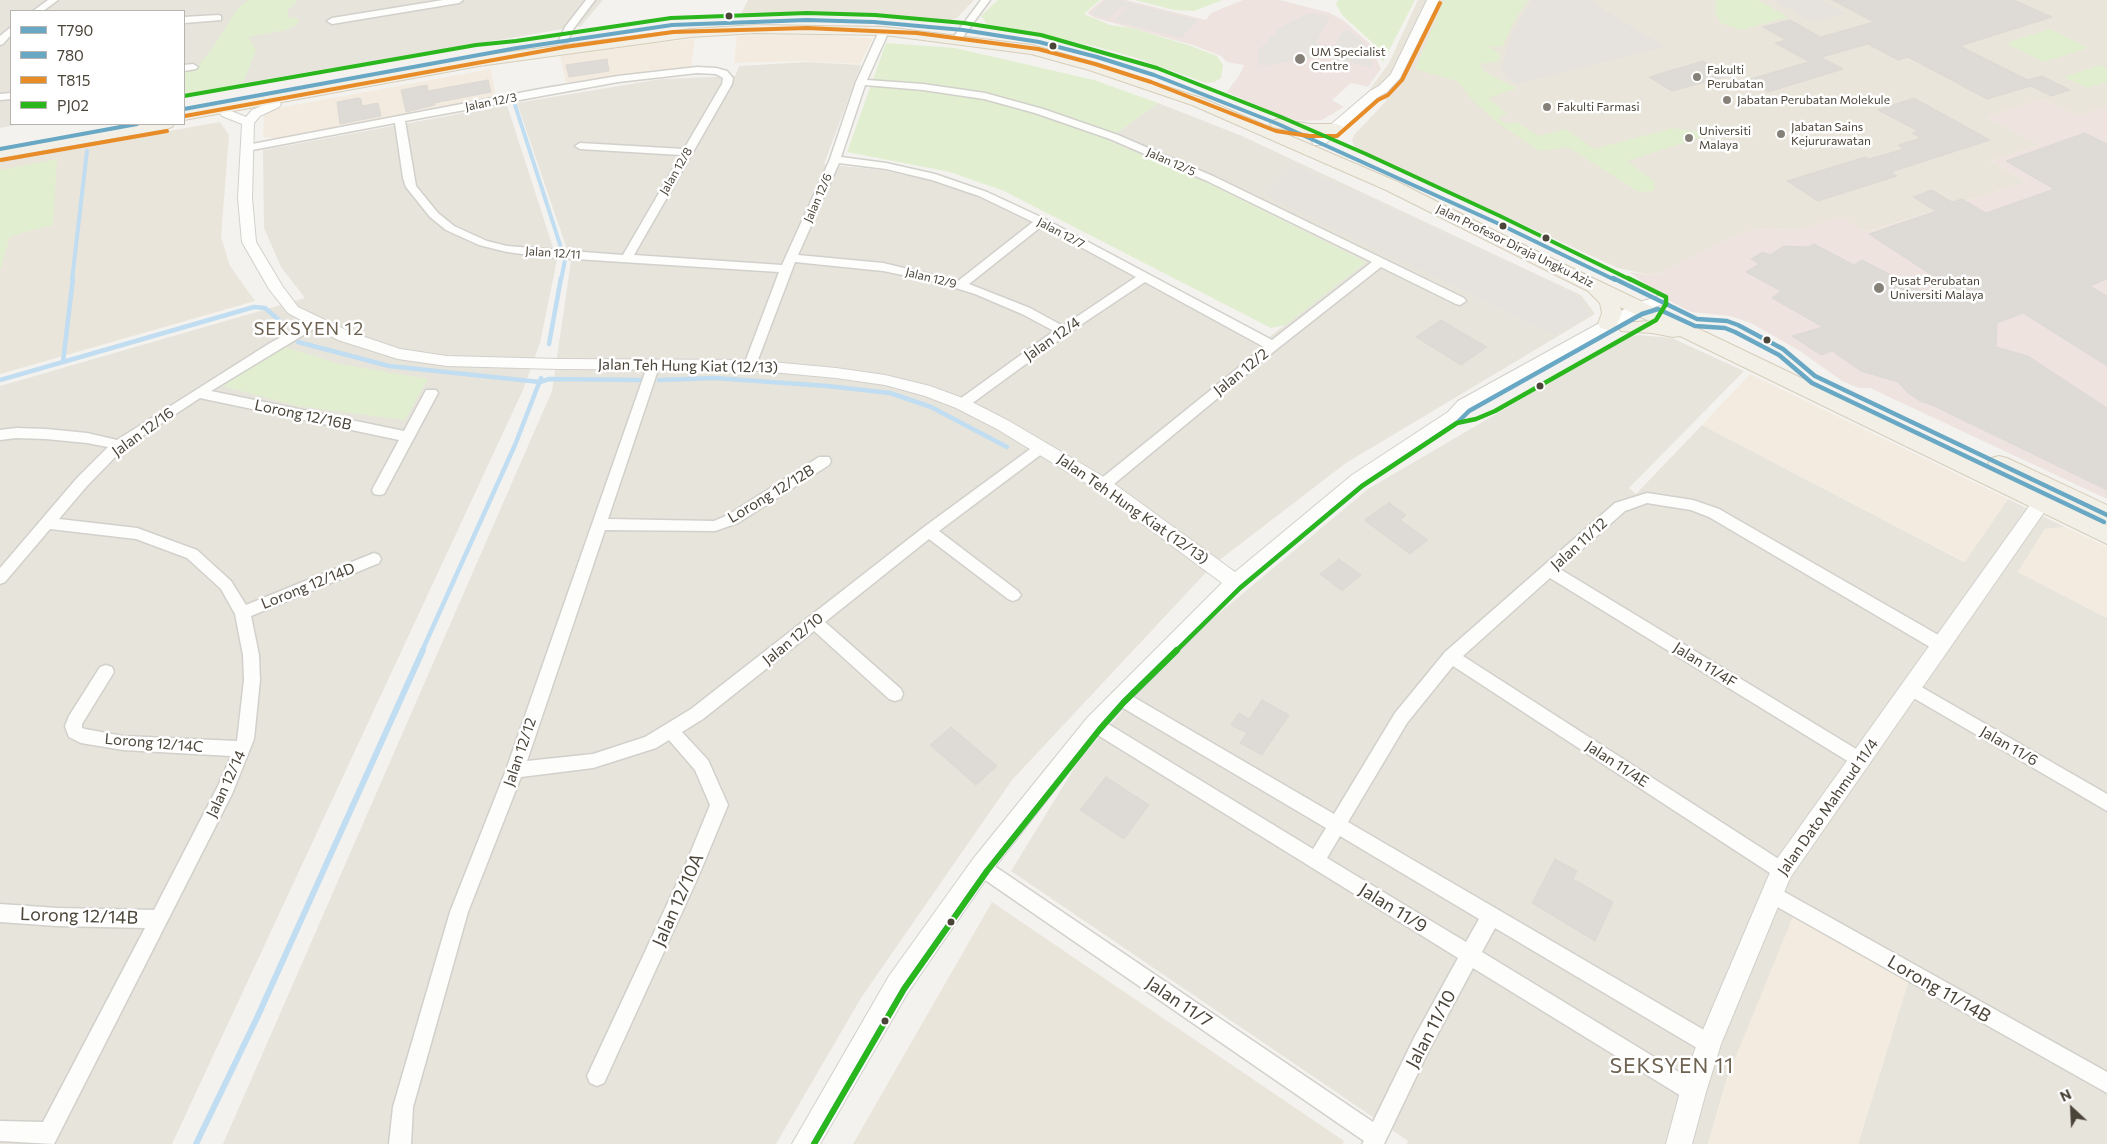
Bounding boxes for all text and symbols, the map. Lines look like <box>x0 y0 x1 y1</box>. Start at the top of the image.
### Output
legend <box>10 10 185 125</box>
unlabelled marker <box>724 11 734 21</box>
text: T790 <box>57 21 93 39</box>
unlabelled marker <box>1048 41 1058 51</box>
place label: UM Specialist Centre <box>1311 45 1386 73</box>
text: 780 <box>57 46 84 64</box>
marker: UM Specialist Centre <box>1293 52 1307 66</box>
place label: Fakulti Perubatan <box>1707 63 1764 91</box>
text: T815 <box>57 71 90 89</box>
marker: Fakulti Perubatan <box>1691 71 1703 83</box>
street label: Jalan 12/3 <box>464 90 518 114</box>
place label: Jabatan Perubatan Molekule <box>1737 93 1890 107</box>
marker: Jabatan Perubatan Molekule <box>1721 94 1733 106</box>
text: PJ02 <box>57 96 89 114</box>
place label: Fakulti Farmasi <box>1557 100 1639 114</box>
marker: Fakulti Farmasi <box>1541 101 1553 113</box>
place label: Jabatan Sains Kejururawatan <box>1791 120 1871 148</box>
place label: Universiti Malaya <box>1699 124 1751 152</box>
marker: Jabatan Sains Kejururawatan <box>1775 128 1787 140</box>
marker: Universiti Malaya <box>1683 132 1695 144</box>
street label: Jalan 12/8 <box>657 145 695 197</box>
street label: Jalan 12/5 <box>1144 145 1198 179</box>
street label: Jalan 12/6 <box>801 171 835 225</box>
street label: Jalan Profesor Diraja Ungku Aziz <box>1434 202 1596 290</box>
street label: Jalan 12/7 <box>1035 215 1087 251</box>
unlabelled marker <box>1498 221 1508 231</box>
unlabelled marker <box>1541 233 1551 243</box>
street label: Jalan 12/11 <box>525 244 581 262</box>
street label: Jalan 12/9 <box>904 265 958 291</box>
place label: Pusat Perubatan Universiti Malaya <box>1890 274 1984 302</box>
marker: Pusat Perubatan Universiti Malaya <box>1872 281 1886 295</box>
street label: Jalan 12/4 <box>1020 313 1084 365</box>
district label: SEKSYEN 12 <box>252 318 366 340</box>
unlabelled marker <box>1762 335 1772 345</box>
street label: Jalan 12/2 <box>1210 345 1272 399</box>
street label: Jalan Teh Hung Kiat (12/13) <box>598 355 778 377</box>
unlabelled marker <box>1535 381 1545 391</box>
street label: Lorong 12/16B <box>253 396 353 434</box>
street label: Jalan 12/16 <box>108 403 178 461</box>
street label: Jalan Teh Hung Kiat (12/13) <box>1054 450 1212 568</box>
street label: Lorong 12/12B <box>725 461 817 527</box>
street label: Jalan 11/12 <box>1547 514 1611 574</box>
street label: Lorong 12/14D <box>258 559 358 613</box>
street label: Jalan 12/10 <box>759 609 827 669</box>
street label: Jalan 11/4F <box>1670 638 1740 692</box>
street label: Jalan 12/12 <box>500 715 540 789</box>
street label: Jalan 11/6 <box>1977 722 2041 770</box>
street label: Lorong 12/14C <box>104 730 204 756</box>
street label: Jalan Dato Mahmud 11/4 <box>1774 735 1882 879</box>
street label: Jalan 11/4E <box>1582 737 1652 791</box>
street label: Jalan 12/14 <box>203 748 249 820</box>
street label: Jalan 12/10A <box>648 850 708 950</box>
street label: Jalan 11/9 <box>1355 879 1431 937</box>
street label: Lorong 12/14B <box>20 903 138 929</box>
unlabelled marker <box>946 917 956 927</box>
street label: Lorong 11/14B <box>1883 951 1995 1027</box>
street label: Jalan 11/7 <box>1142 972 1216 1032</box>
street label: Jalan 11/10 <box>1401 986 1461 1072</box>
unlabelled marker <box>880 1016 890 1026</box>
district label: SEKSYEN 11 <box>1608 1053 1736 1079</box>
north arrow <box>2047 1084 2097 1134</box>
text: N <box>2057 1085 2074 1105</box>

